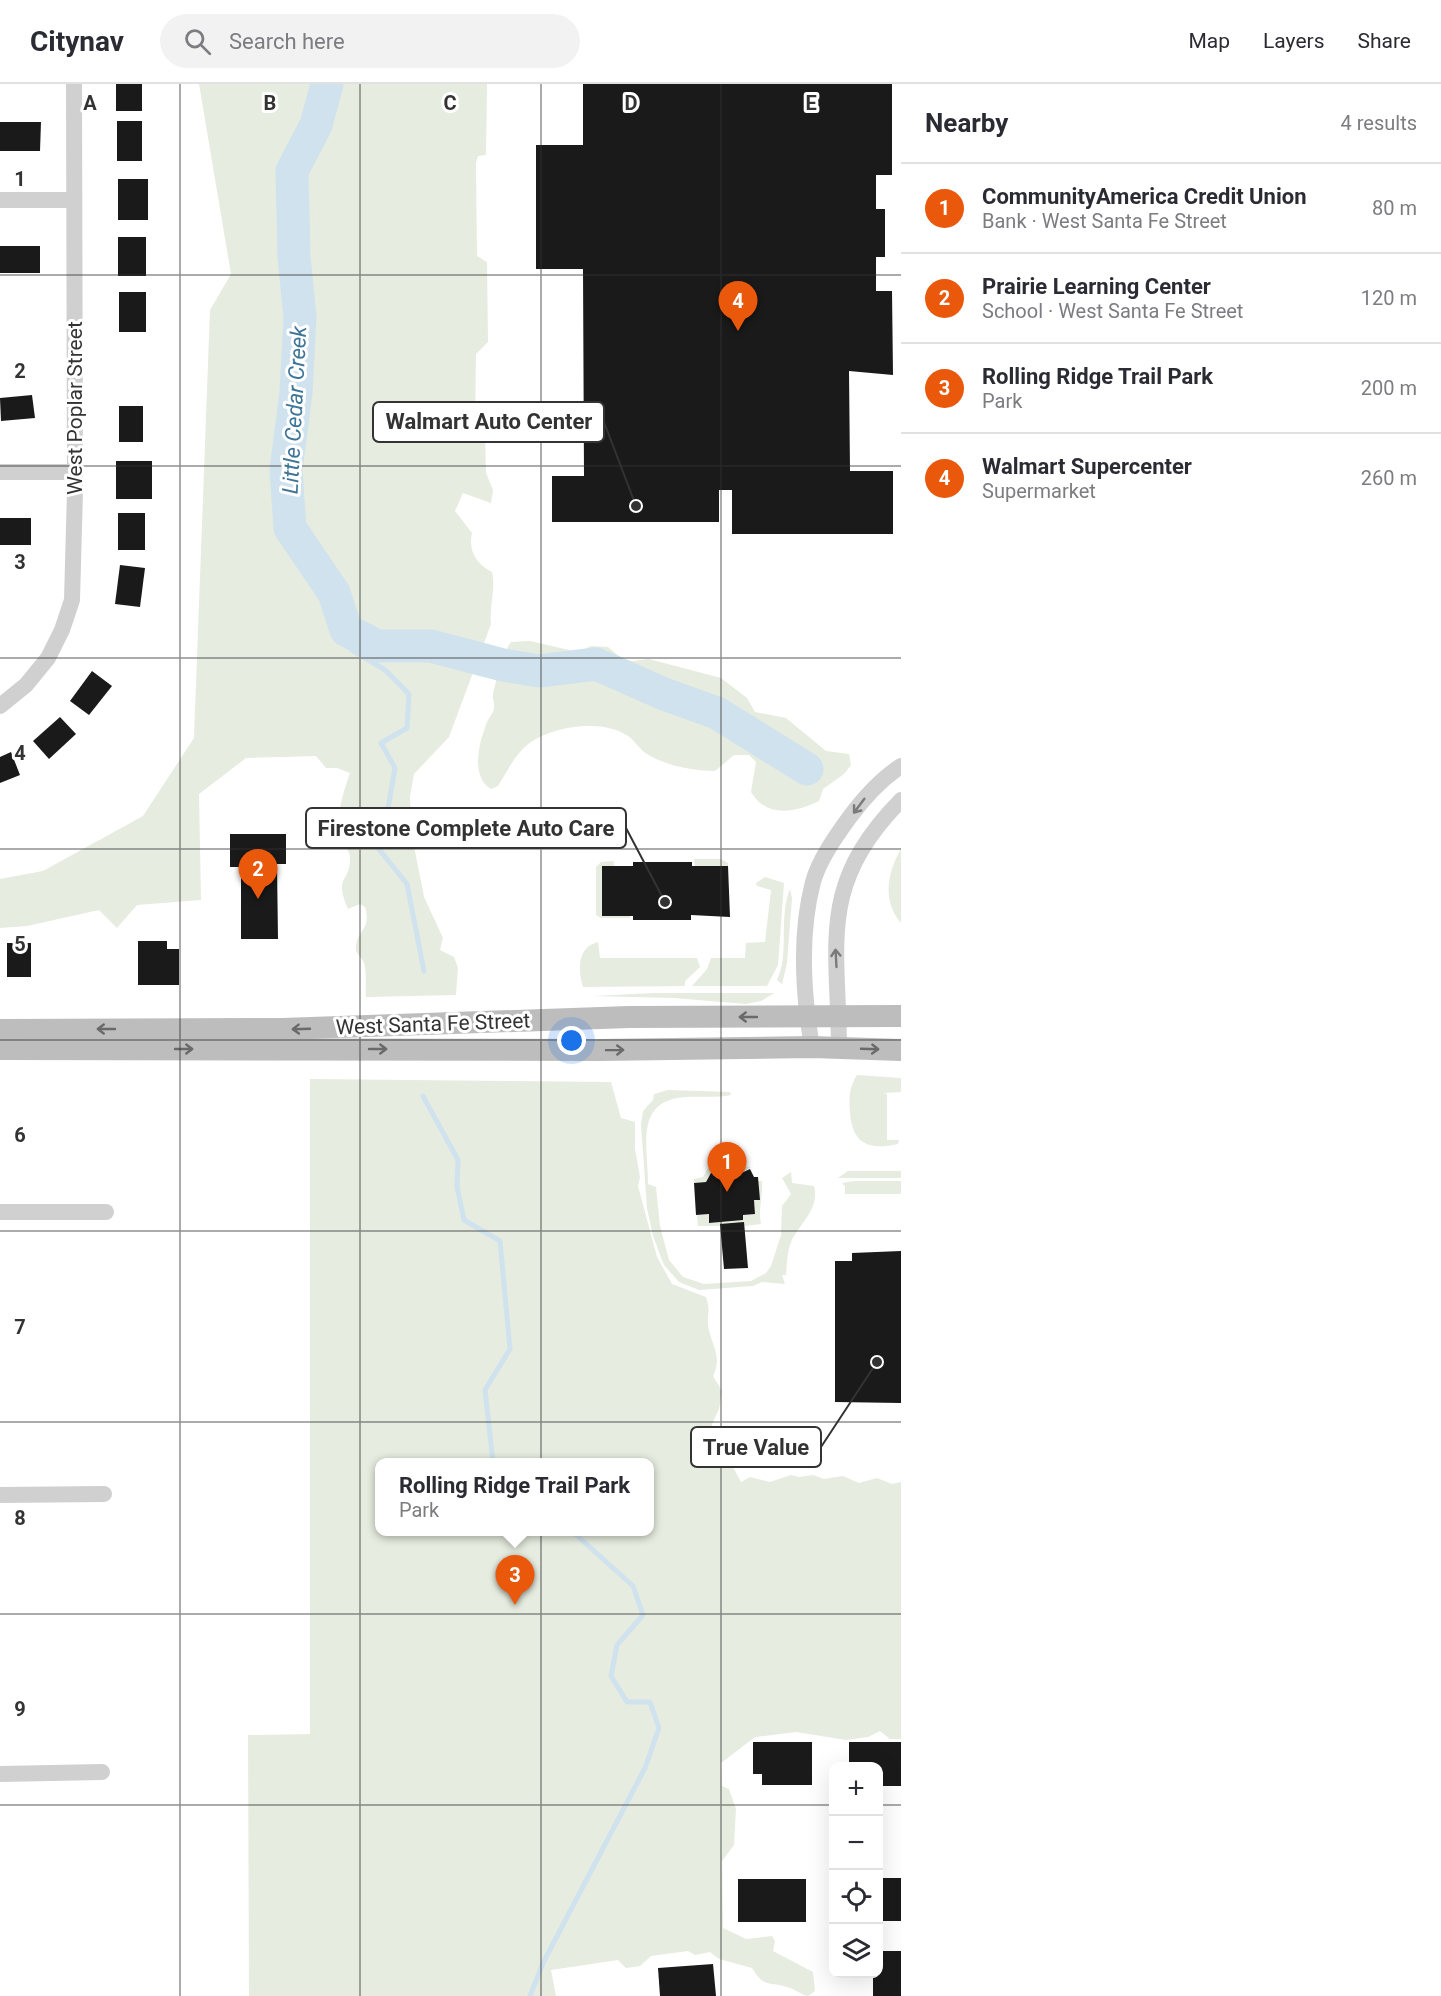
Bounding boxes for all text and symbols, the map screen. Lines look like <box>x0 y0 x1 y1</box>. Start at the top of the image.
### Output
search box <box>160 14 580 68</box>
text: Citynav <box>30 25 124 58</box>
icon: search <box>181 25 214 58</box>
text: Search here <box>229 29 345 54</box>
text: Map <box>1188 29 1230 53</box>
text: Layers <box>1263 29 1324 53</box>
text: Share <box>1357 29 1411 53</box>
text: A <box>83 91 97 115</box>
text: B <box>264 91 276 115</box>
text: C <box>443 91 457 115</box>
text: D <box>625 91 638 115</box>
text: E <box>805 91 817 115</box>
text: Nearby <box>925 108 1008 138</box>
text: 4 results <box>1341 111 1417 135</box>
text: 1 <box>14 167 26 191</box>
text: CommunityAmerica Credit Union <box>982 184 1307 209</box>
text: 1 <box>939 196 950 220</box>
text: 80 m <box>1372 196 1417 220</box>
text: Bank · West Santa Fe Street <box>982 209 1227 233</box>
text: Prairie Learning Center <box>982 274 1211 299</box>
pin: 4 <box>718 282 758 331</box>
text: 2 <box>939 286 950 310</box>
text: 120 m <box>1361 286 1417 310</box>
text: School · West Santa Fe Street <box>982 299 1243 323</box>
street label: West Poplar Street <box>63 321 87 495</box>
water label: Little Cedar Creek <box>278 324 311 495</box>
text: 2 <box>14 359 26 383</box>
text: Rolling Ridge Trail Park <box>982 364 1213 389</box>
text: 3 <box>939 376 950 400</box>
text: 200 m <box>1361 376 1417 400</box>
text: Park <box>982 389 1022 413</box>
callout: Walmart Auto Center <box>373 402 604 442</box>
text: Walmart Auto Center <box>386 409 592 434</box>
text: Walmart Supercenter <box>982 454 1192 479</box>
text: 4 <box>939 466 950 490</box>
text: 260 m <box>1361 466 1417 490</box>
text: Supermarket <box>982 479 1096 503</box>
text: 3 <box>14 550 26 574</box>
text: 4 <box>14 741 26 765</box>
one-way arrow <box>852 797 865 813</box>
callout: Firestone Complete Auto Care <box>306 808 626 848</box>
text: Firestone Complete Auto Care <box>318 816 615 841</box>
pin: 2 <box>238 850 278 899</box>
text: 5 <box>14 932 26 956</box>
one-way arrow <box>831 948 842 968</box>
street label: West Santa Fe Street <box>335 1009 531 1039</box>
one-way arrow <box>739 1011 759 1022</box>
one-way arrow <box>292 1023 312 1034</box>
one-way arrow <box>97 1024 117 1035</box>
your location <box>557 1026 586 1055</box>
one-way arrow <box>174 1043 194 1055</box>
one-way arrow <box>367 1043 387 1055</box>
one-way arrow <box>860 1043 880 1054</box>
one-way arrow <box>604 1044 624 1055</box>
text: 6 <box>14 1123 26 1147</box>
pin: 1 <box>708 1142 746 1192</box>
text: 7 <box>14 1315 26 1339</box>
callout: True Value <box>691 1427 821 1467</box>
text: True Value <box>703 1435 809 1460</box>
popup <box>375 1458 654 1536</box>
text: Rolling Ridge Trail Park <box>399 1473 630 1498</box>
text: Park <box>399 1498 439 1522</box>
text: 8 <box>14 1506 26 1530</box>
pin: 3 <box>496 1556 534 1605</box>
text: 9 <box>14 1697 26 1721</box>
map controls <box>829 1762 883 1978</box>
button: + <box>829 1762 883 1816</box>
button: − <box>829 1816 883 1870</box>
button: locate <box>829 1870 883 1924</box>
button: layers <box>829 1924 883 1978</box>

